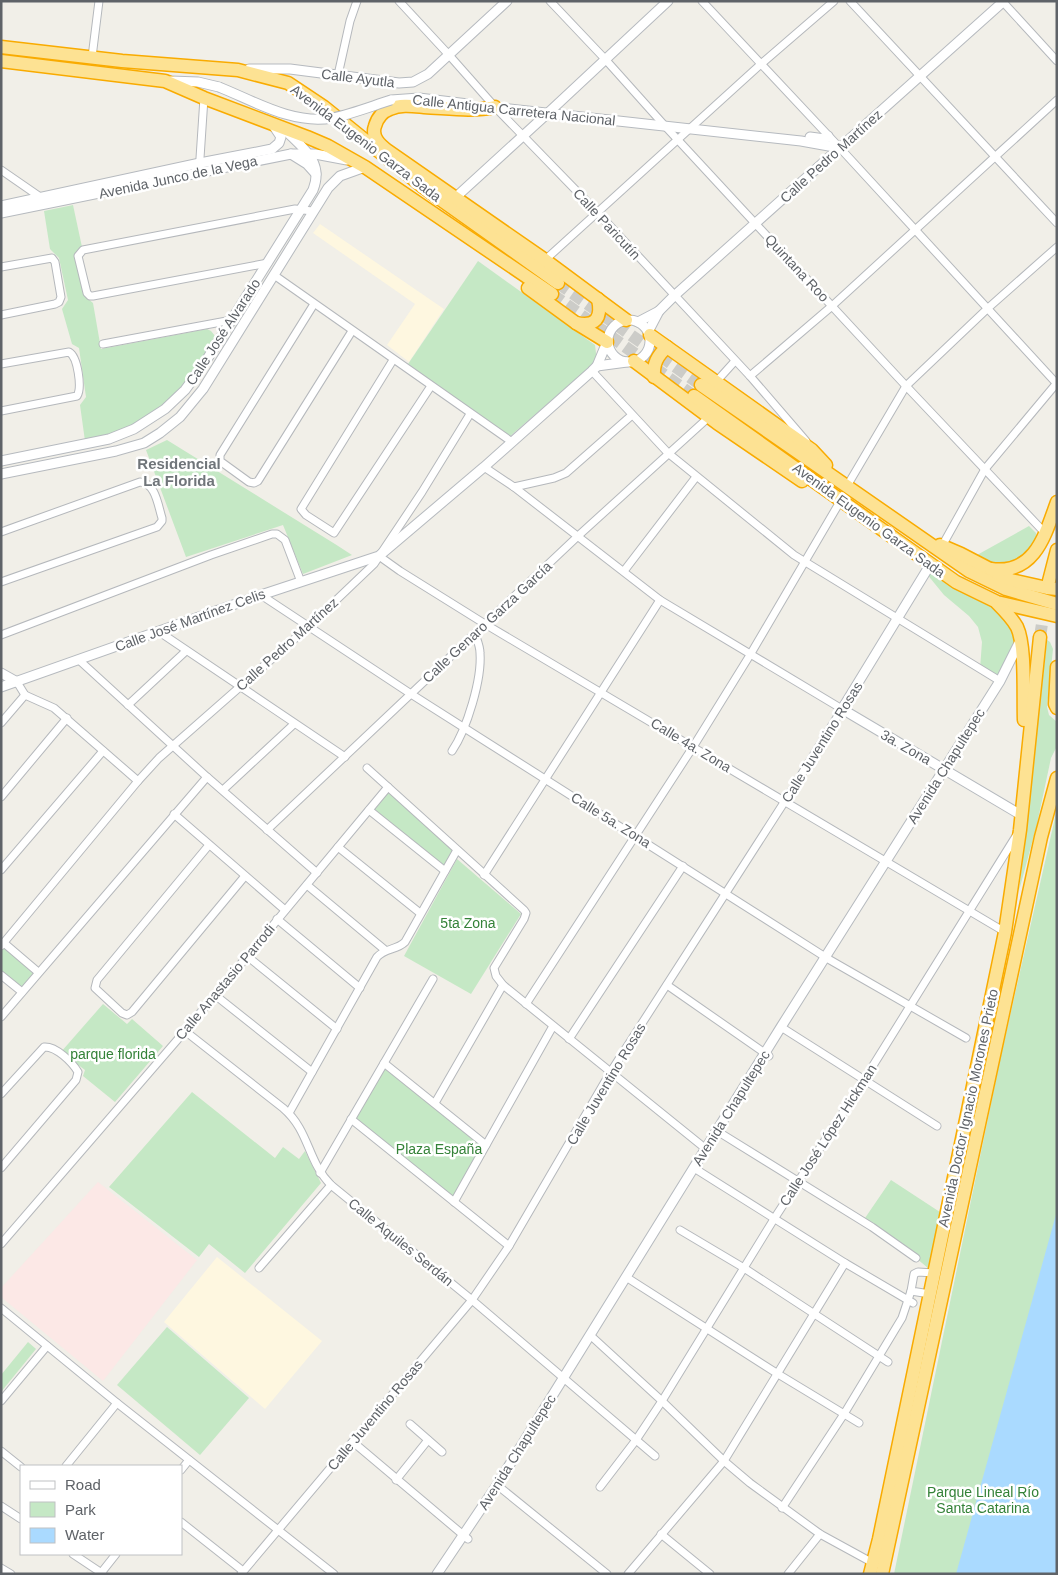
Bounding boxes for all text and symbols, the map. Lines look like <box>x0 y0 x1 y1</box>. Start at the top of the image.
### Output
street label: Calle Ayutla <box>320 66 396 90</box>
street label: Avenida Eugenio Garza Sada <box>288 81 445 205</box>
street label: Calle Antigua Carretera Nacional <box>412 91 616 129</box>
street label: Calle Pedro Martínez <box>777 106 885 206</box>
street label: Avenida Junco de la Vega <box>97 152 259 202</box>
street label: Calle Paricutín <box>570 185 644 263</box>
street label: Quintana Roo <box>762 231 832 305</box>
street label: Calle José Alvarado <box>183 276 264 388</box>
district label: Residencial La Florida <box>137 455 221 489</box>
street label: Avenida Eugenio Garza Sada <box>790 459 948 581</box>
street label: Calle Genaro Garza García <box>419 558 555 686</box>
street label: Calle José Martínez Celis <box>113 585 267 655</box>
street label: Calle Pedro Martínez <box>233 594 341 694</box>
street label: Calle Juventino Rosas <box>778 679 866 805</box>
street label: Avenida Chapultepec <box>904 705 988 827</box>
street label: Calle 4a. Zona <box>648 715 734 775</box>
street label: 3a. Zona <box>878 726 934 768</box>
street label: Calle 5a. Zona <box>568 789 654 851</box>
park label: 5ta Zona <box>440 915 496 931</box>
street label: Calle Anastasio Parrodi <box>172 921 278 1043</box>
street label: Avenida Doctor Ignacio Morones Prieto <box>935 987 1001 1229</box>
street label: Calle Juventino Rosas <box>563 1020 649 1148</box>
park label: parque florida <box>70 1046 156 1062</box>
street label: Avenida Chapultepec <box>689 1047 773 1169</box>
street label: Calle José López Hickman <box>776 1061 880 1209</box>
park label: Plaza España <box>396 1141 482 1157</box>
street label: Calle Aquiles Serdán <box>345 1195 457 1289</box>
street label: Calle Juventino Rosas <box>324 1357 426 1473</box>
street label: Avenida Chapultepec <box>475 1391 559 1513</box>
legend <box>20 1465 182 1555</box>
text: Road <box>65 1476 101 1493</box>
park label: Parque Lineal Río Santa Catarina <box>927 1484 1039 1516</box>
text: Park <box>65 1501 96 1518</box>
text: Water <box>65 1526 104 1543</box>

